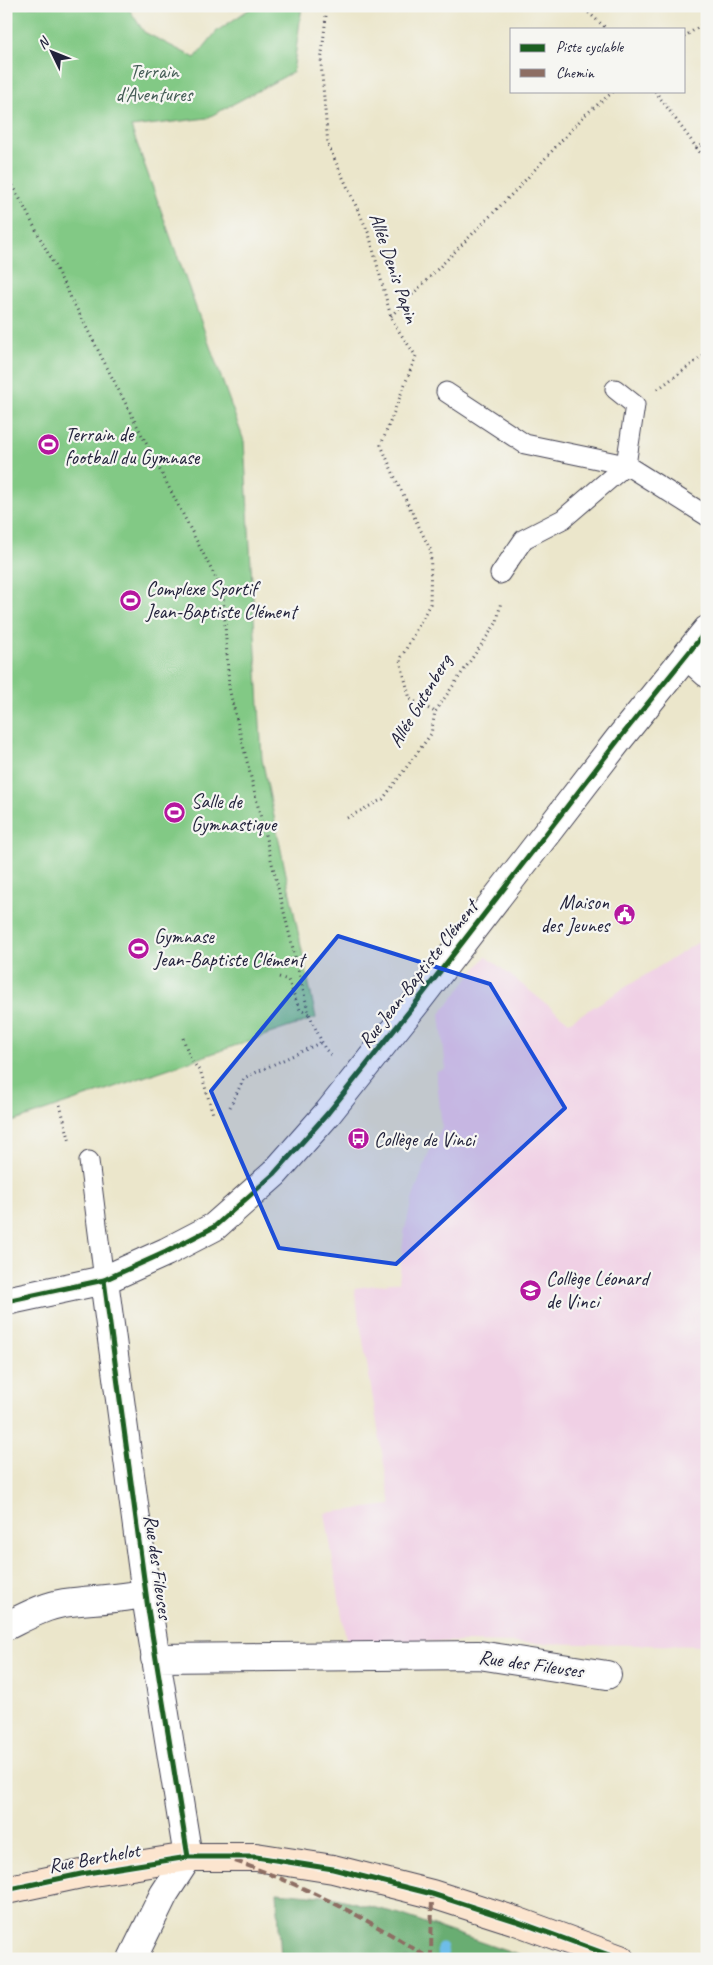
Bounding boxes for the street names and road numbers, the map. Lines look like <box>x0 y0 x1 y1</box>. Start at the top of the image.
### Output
street label: Allée Denis Papin <box>363 210 425 327</box>
street label: Allée Gutenberg <box>383 649 458 752</box>
street label: Rue Jean-Baptiste Clément <box>353 893 485 1053</box>
street label: Rue des Fileuses <box>138 1513 178 1623</box>
street label: Rue des Fileuses <box>477 1644 587 1684</box>
street label: Rue Berthelot <box>46 1837 144 1878</box>

